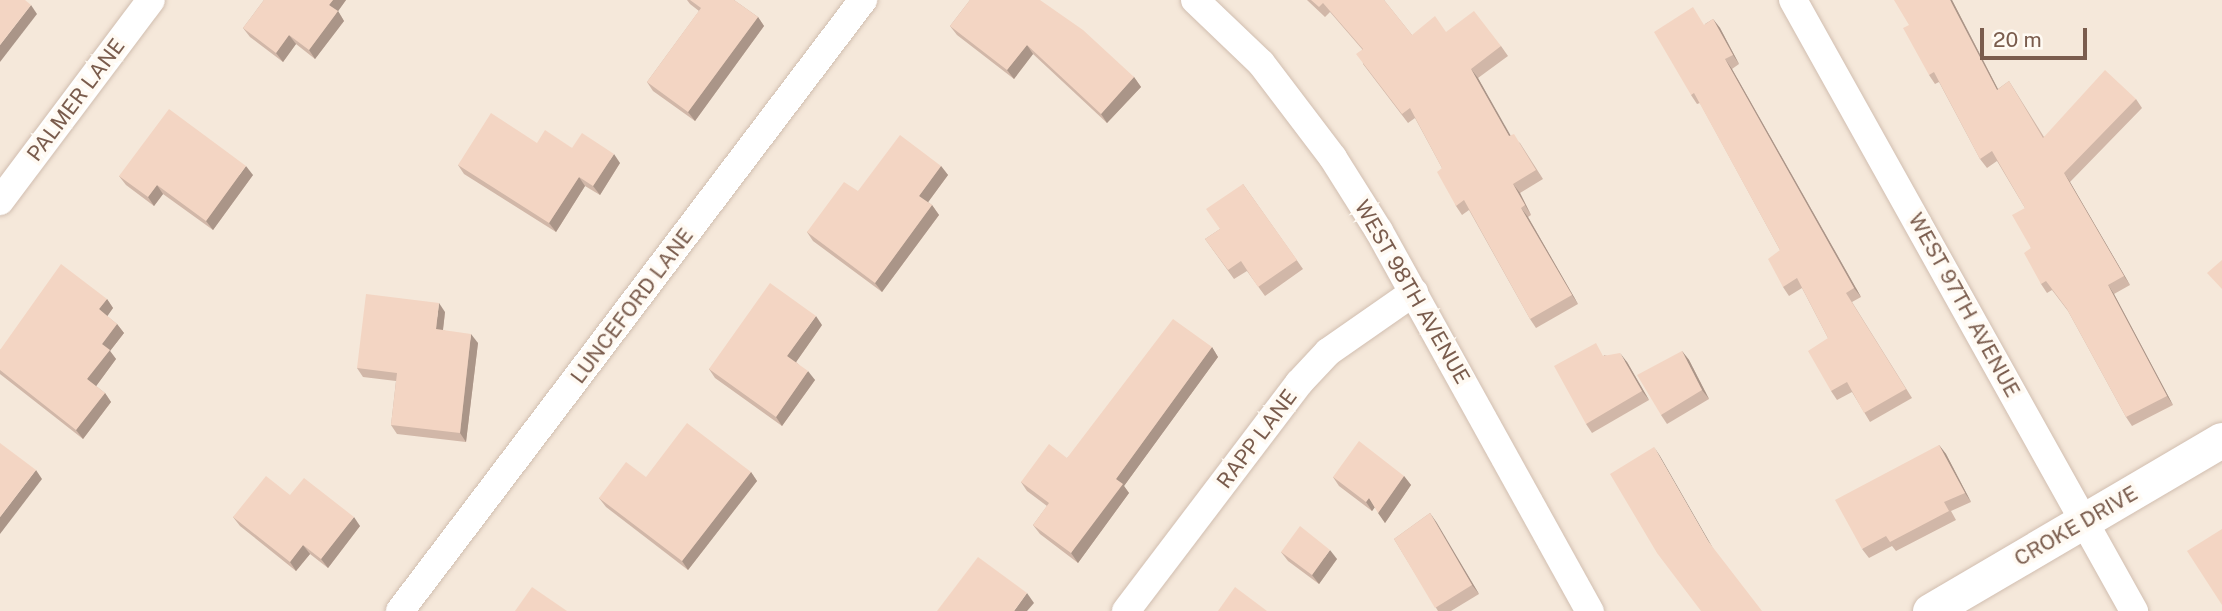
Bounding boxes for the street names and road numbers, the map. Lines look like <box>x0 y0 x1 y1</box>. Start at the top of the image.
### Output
street label: PALMER LANE <box>22 34 130 166</box>
street label: WEST 98TH AVENUE <box>1349 196 1475 388</box>
street label: WEST 97TH AVENUE <box>1903 209 2025 401</box>
street label: LUNCEFORD LANE <box>565 223 699 389</box>
street label: RAPP LANE <box>1212 385 1302 493</box>
street label: CROKE DRIVE <box>2010 481 2142 571</box>

